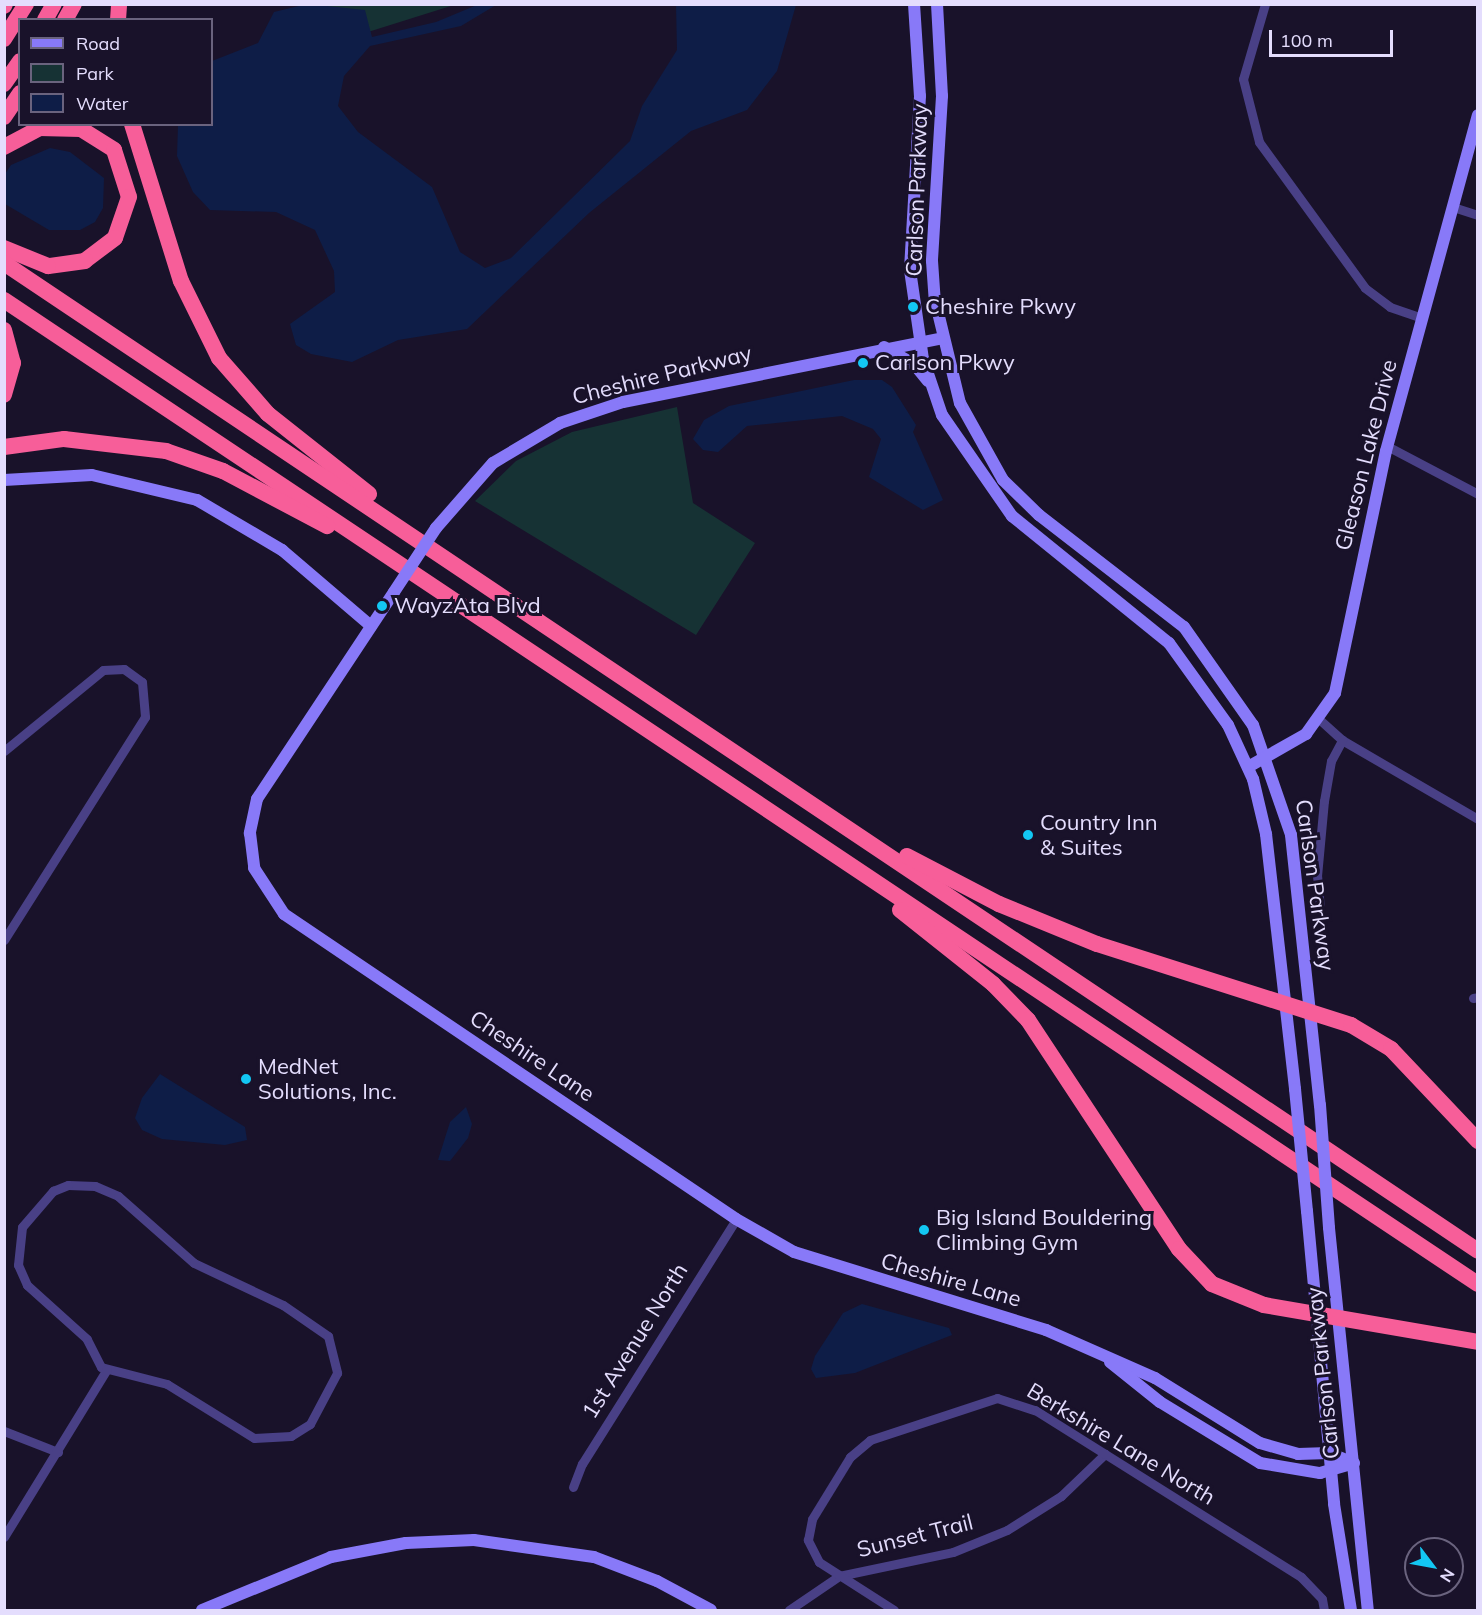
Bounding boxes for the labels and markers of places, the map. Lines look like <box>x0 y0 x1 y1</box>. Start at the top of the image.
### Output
place label: Cheshire Pkwy <box>925 294 1076 320</box>
marker: Cheshire Pkwy <box>906 300 920 314</box>
place label: Carlson Pkwy <box>875 350 1015 376</box>
marker: Carlson Pkwy <box>856 356 870 370</box>
place label: WayzAta Blvd <box>394 593 541 619</box>
marker: WayzAta Blvd <box>375 599 389 613</box>
place label: Country Inn & Suites <box>1040 809 1158 860</box>
marker: Country Inn & Suites <box>1021 828 1035 842</box>
place label: MedNet Solutions, Inc. <box>258 1053 397 1104</box>
marker: MedNet Solutions, Inc. <box>239 1072 253 1086</box>
place label: Big Island Bouldering Climbing Gym <box>936 1204 1152 1256</box>
marker: Big Island Bouldering Climbing Gym <box>917 1223 931 1237</box>

